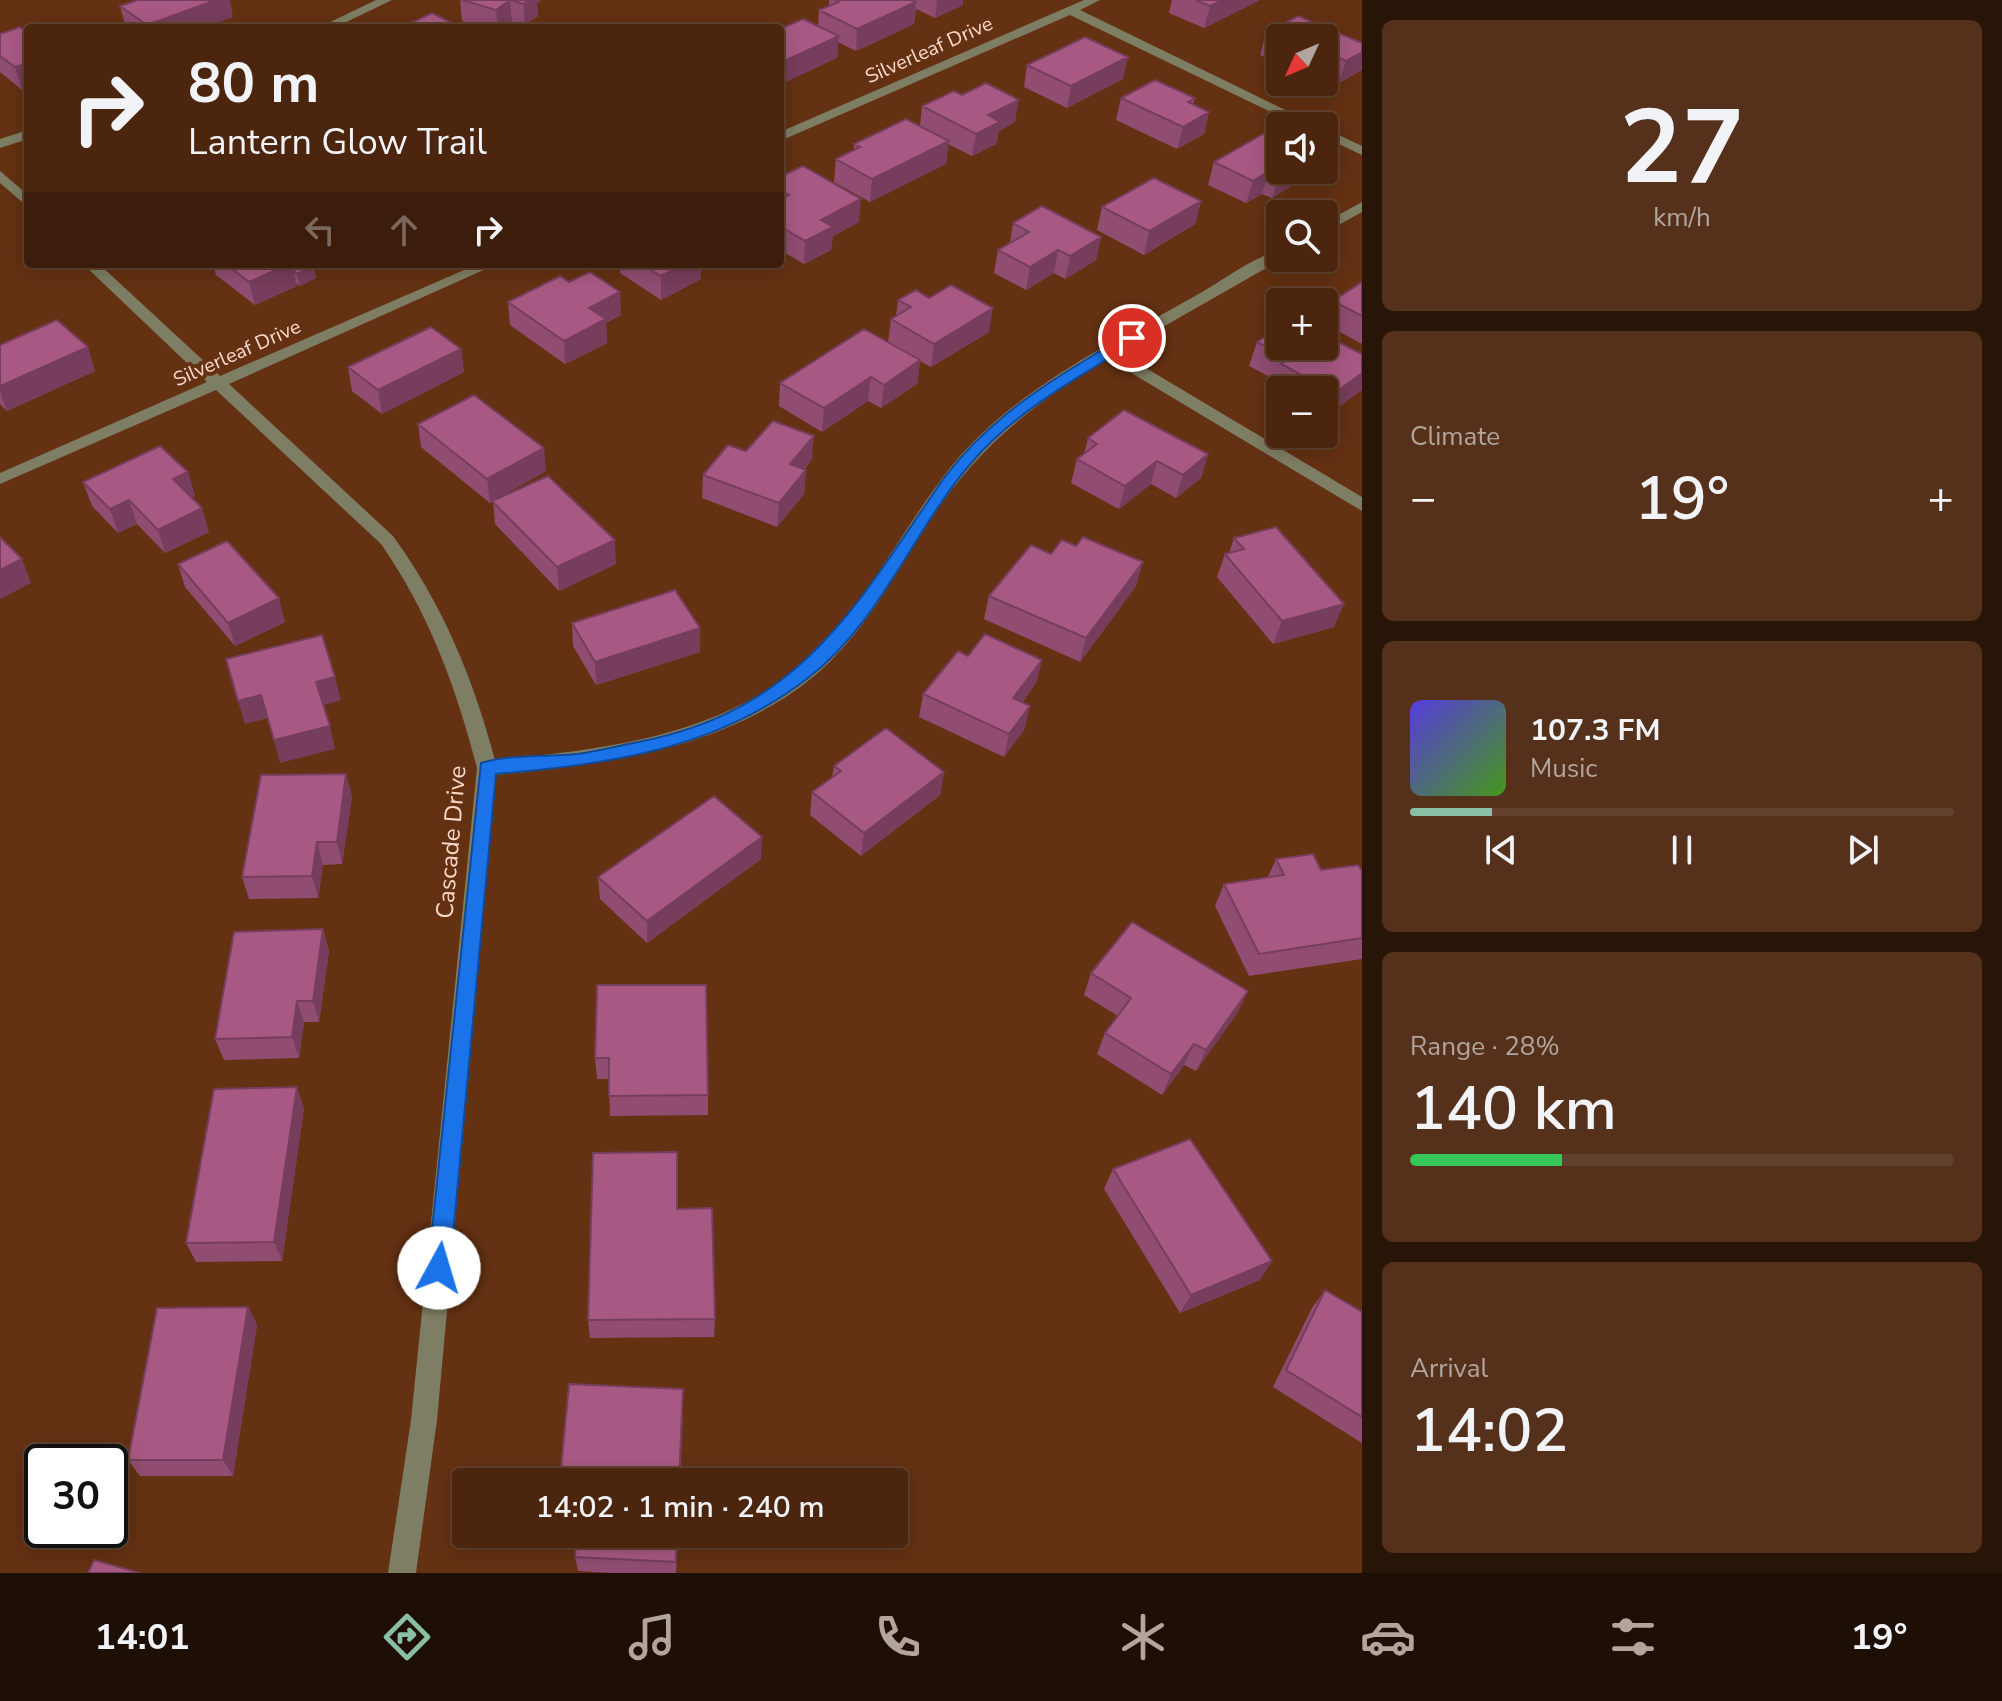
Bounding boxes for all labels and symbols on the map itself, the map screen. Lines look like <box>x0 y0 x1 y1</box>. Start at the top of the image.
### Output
street label: Silverleaf Drive <box>861 10 997 90</box>
north arrow <box>1266 24 1338 96</box>
pin <box>1098 304 1166 372</box>
street label: Silverleaf Drive <box>169 313 305 393</box>
street label: Cascade Drive <box>428 764 474 920</box>
position arrow <box>397 1226 481 1310</box>
speed limit sign: 30 <box>24 1444 128 1548</box>

